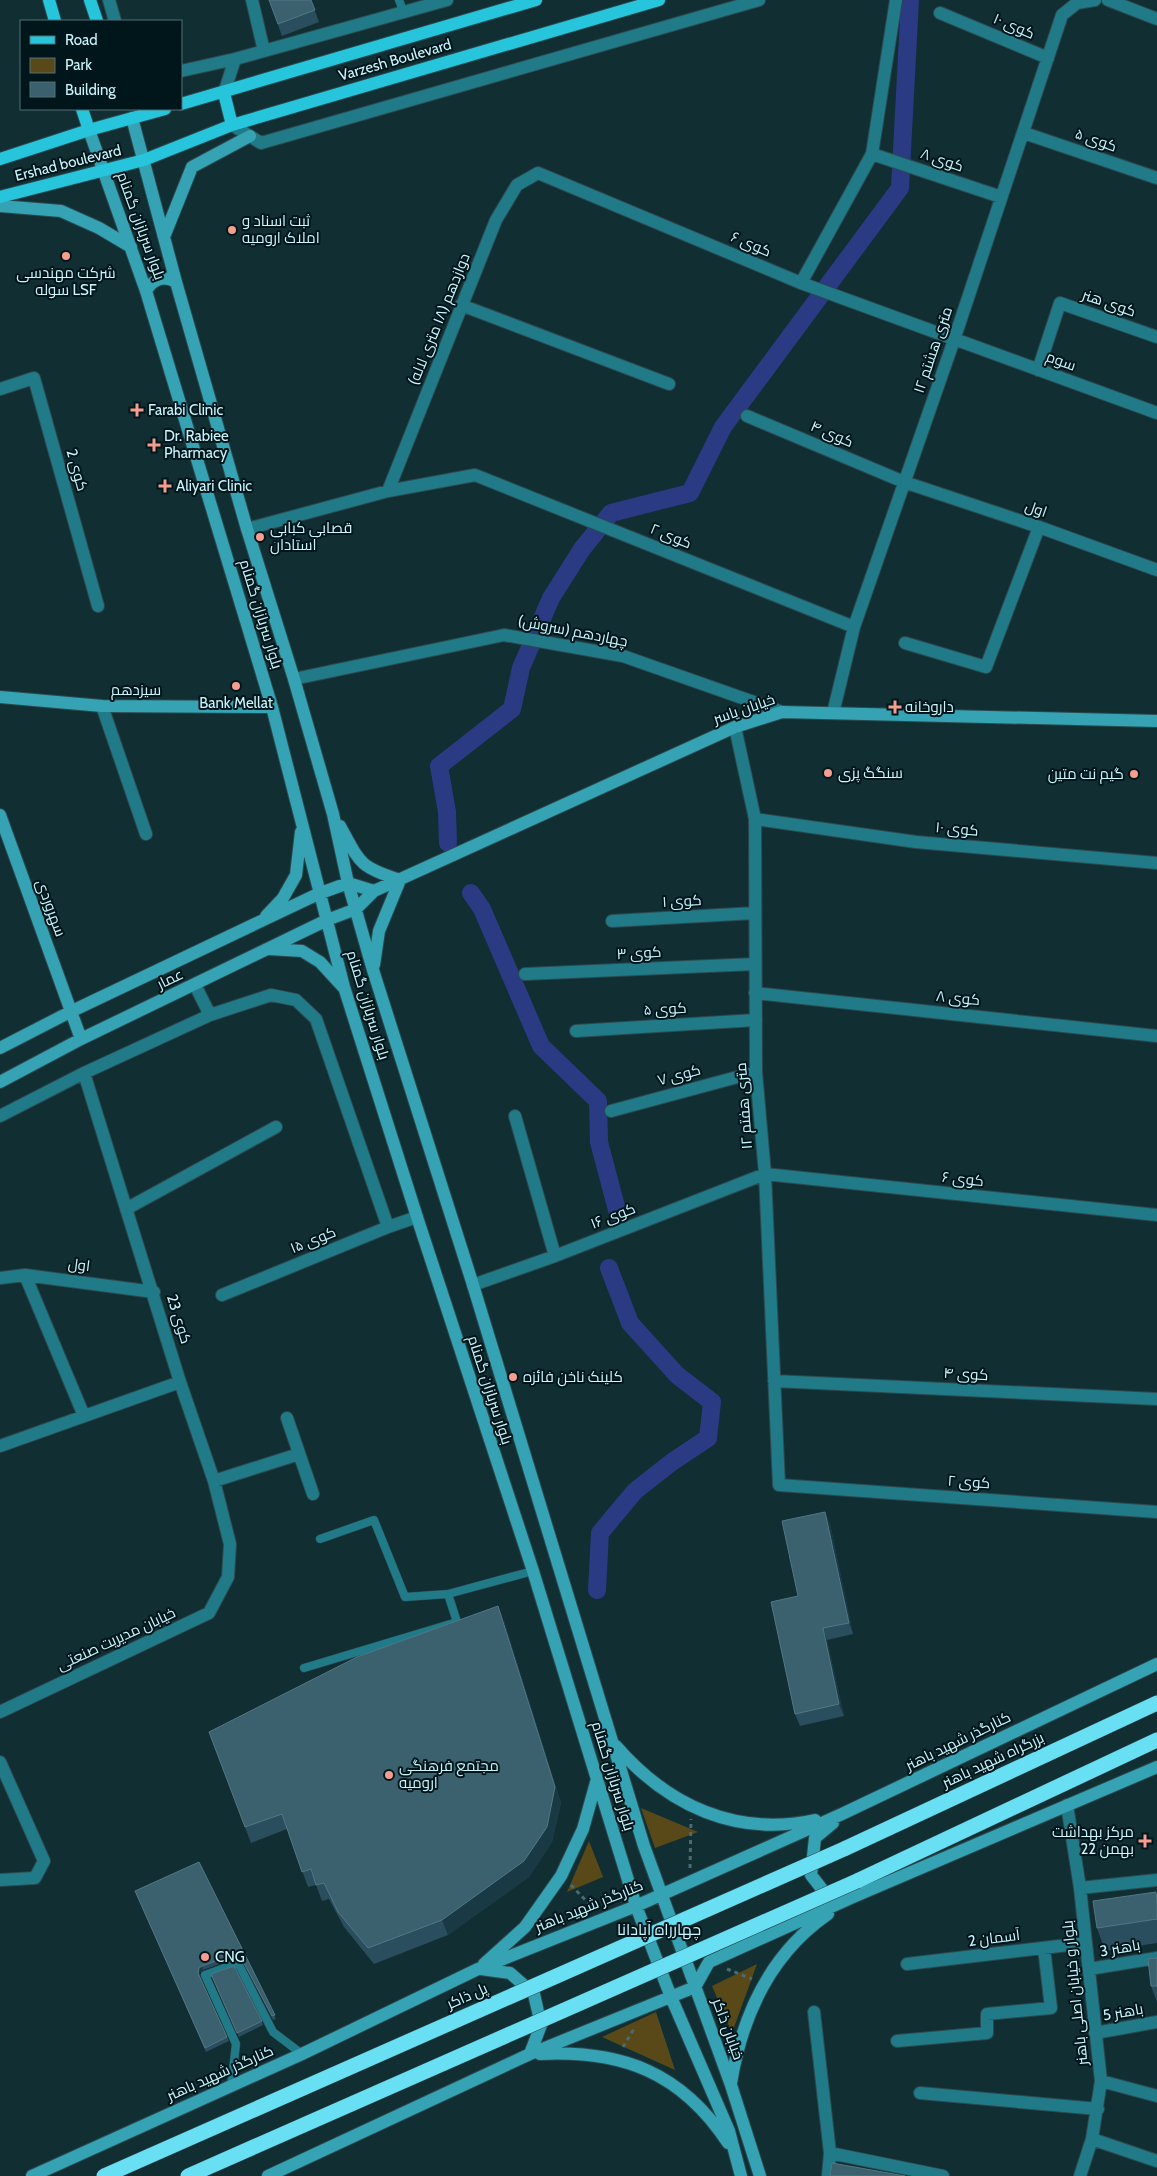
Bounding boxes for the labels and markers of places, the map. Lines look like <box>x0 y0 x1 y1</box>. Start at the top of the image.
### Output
place label: ثبت اسناد و املاک ارومیه <box>242 212 320 247</box>
marker: ثبت اسناد و املاک ارومیه <box>226 224 238 236</box>
marker: شرکت مهندسی سوله LSF <box>60 250 72 262</box>
place label: شرکت مهندسی سوله LSF <box>16 264 116 299</box>
place label: Farabi Clinic <box>148 401 223 419</box>
marker: Farabi Clinic <box>130 403 144 417</box>
place label: Dr. Rabiee Pharmacy <box>164 427 229 462</box>
marker: Dr. Rabiee Pharmacy <box>148 439 160 451</box>
place label: Aliyari Clinic <box>176 477 252 495</box>
marker: Aliyari Clinic <box>158 479 172 493</box>
place label: قصابی کبابی استادان <box>270 519 352 555</box>
marker: قصابی کبابی استادان <box>254 531 266 543</box>
marker: Bank Mellat <box>230 680 242 692</box>
place label: Bank Mellat <box>199 694 273 712</box>
place label: داروخانه <box>905 698 954 716</box>
marker: داروخانه <box>889 701 901 713</box>
place label: سنگگ پزی <box>838 764 903 783</box>
place label: گیم نت متین <box>1048 765 1124 784</box>
marker: سنگگ پزی <box>822 767 834 779</box>
marker: گیم نت متین <box>1128 768 1140 780</box>
place label: کلینک ناخن فائزه <box>523 1368 623 1387</box>
marker: کلینک ناخن فائزه <box>507 1371 519 1383</box>
place label: مجتمع فرهنگی ارومیه <box>399 1757 499 1792</box>
marker: مجتمع فرهنگی ارومیه <box>383 1769 395 1781</box>
place label: مرکز بهداشت 22 بهمن <box>1052 1823 1134 1859</box>
marker: مرکز بهداشت 22 بهمن <box>1138 1834 1152 1848</box>
place label: CNG <box>215 1948 245 1966</box>
marker: CNG <box>199 1951 211 1963</box>

